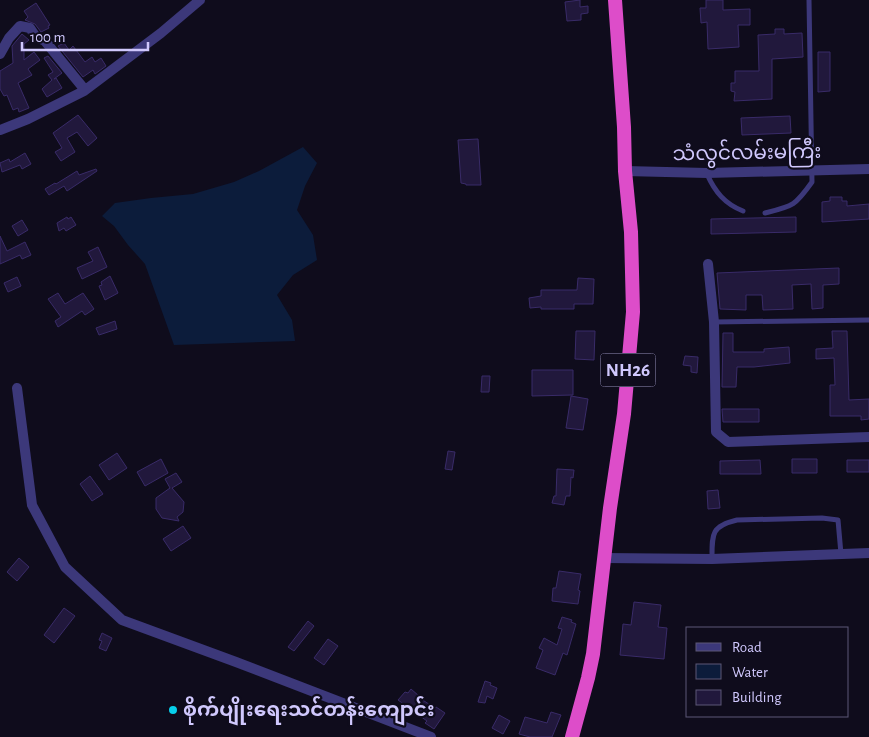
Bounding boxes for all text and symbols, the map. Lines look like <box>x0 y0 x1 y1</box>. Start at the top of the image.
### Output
scale bar <box>22 20 149 52</box>
text: 100 m <box>30 30 65 45</box>
street label: သံလွင်လမ်းမကြီး <box>672 137 822 169</box>
road number: NH26 <box>600 354 656 386</box>
legend <box>686 627 849 717</box>
text: Road <box>732 640 762 655</box>
text: Water <box>732 665 768 680</box>
text: Building <box>732 690 782 705</box>
place label: စိုက်ပျိုးရေးသင်တန်းကျောင်း <box>183 696 435 726</box>
marker: စိုက်ပျိုးရေးသင်တန်းကျောင်း <box>167 704 179 716</box>

